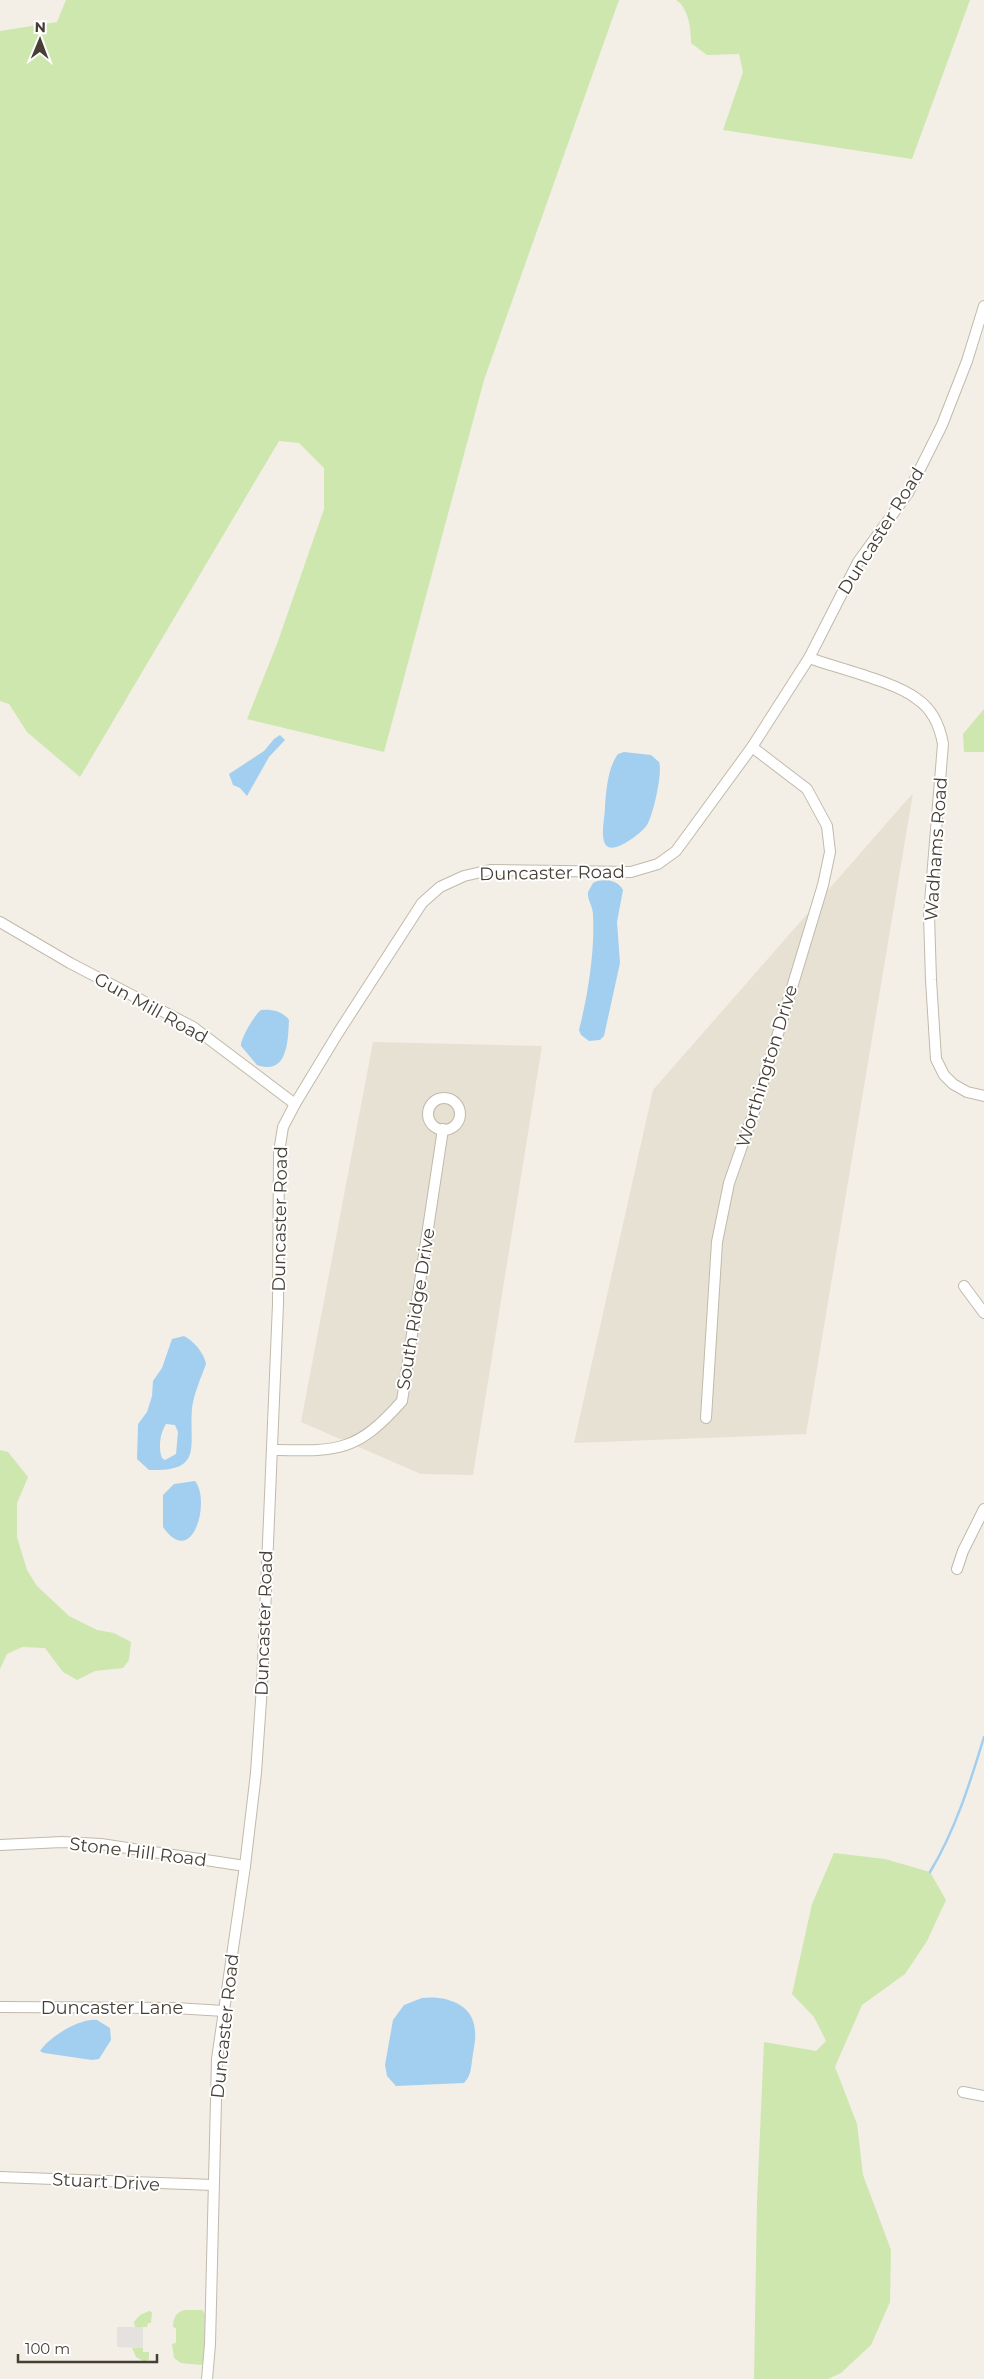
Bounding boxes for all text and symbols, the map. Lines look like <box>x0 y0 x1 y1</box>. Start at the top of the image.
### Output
north arrow <box>15 15 65 65</box>
text: N <box>34 18 46 36</box>
street label: Duncaster Road <box>833 463 929 599</box>
street label: Wadhams Road <box>920 776 952 922</box>
street label: Duncaster Road <box>479 861 625 885</box>
street label: Gun Mill Road <box>90 968 212 1048</box>
street label: Worthington Drive <box>732 982 802 1150</box>
street label: Duncaster Road <box>268 1146 292 1292</box>
street label: South Ridge Drive <box>392 1226 440 1392</box>
street label: Duncaster Road <box>250 1550 278 1696</box>
street label: Stone Hill Road <box>68 1833 208 1871</box>
street label: Duncaster Road <box>206 1952 244 2100</box>
street label: Duncaster Lane <box>41 1997 183 2019</box>
street label: Stuart Drive <box>52 2168 160 2196</box>
scale bar <box>18 2332 156 2364</box>
text: 100 m <box>25 2339 70 2358</box>

